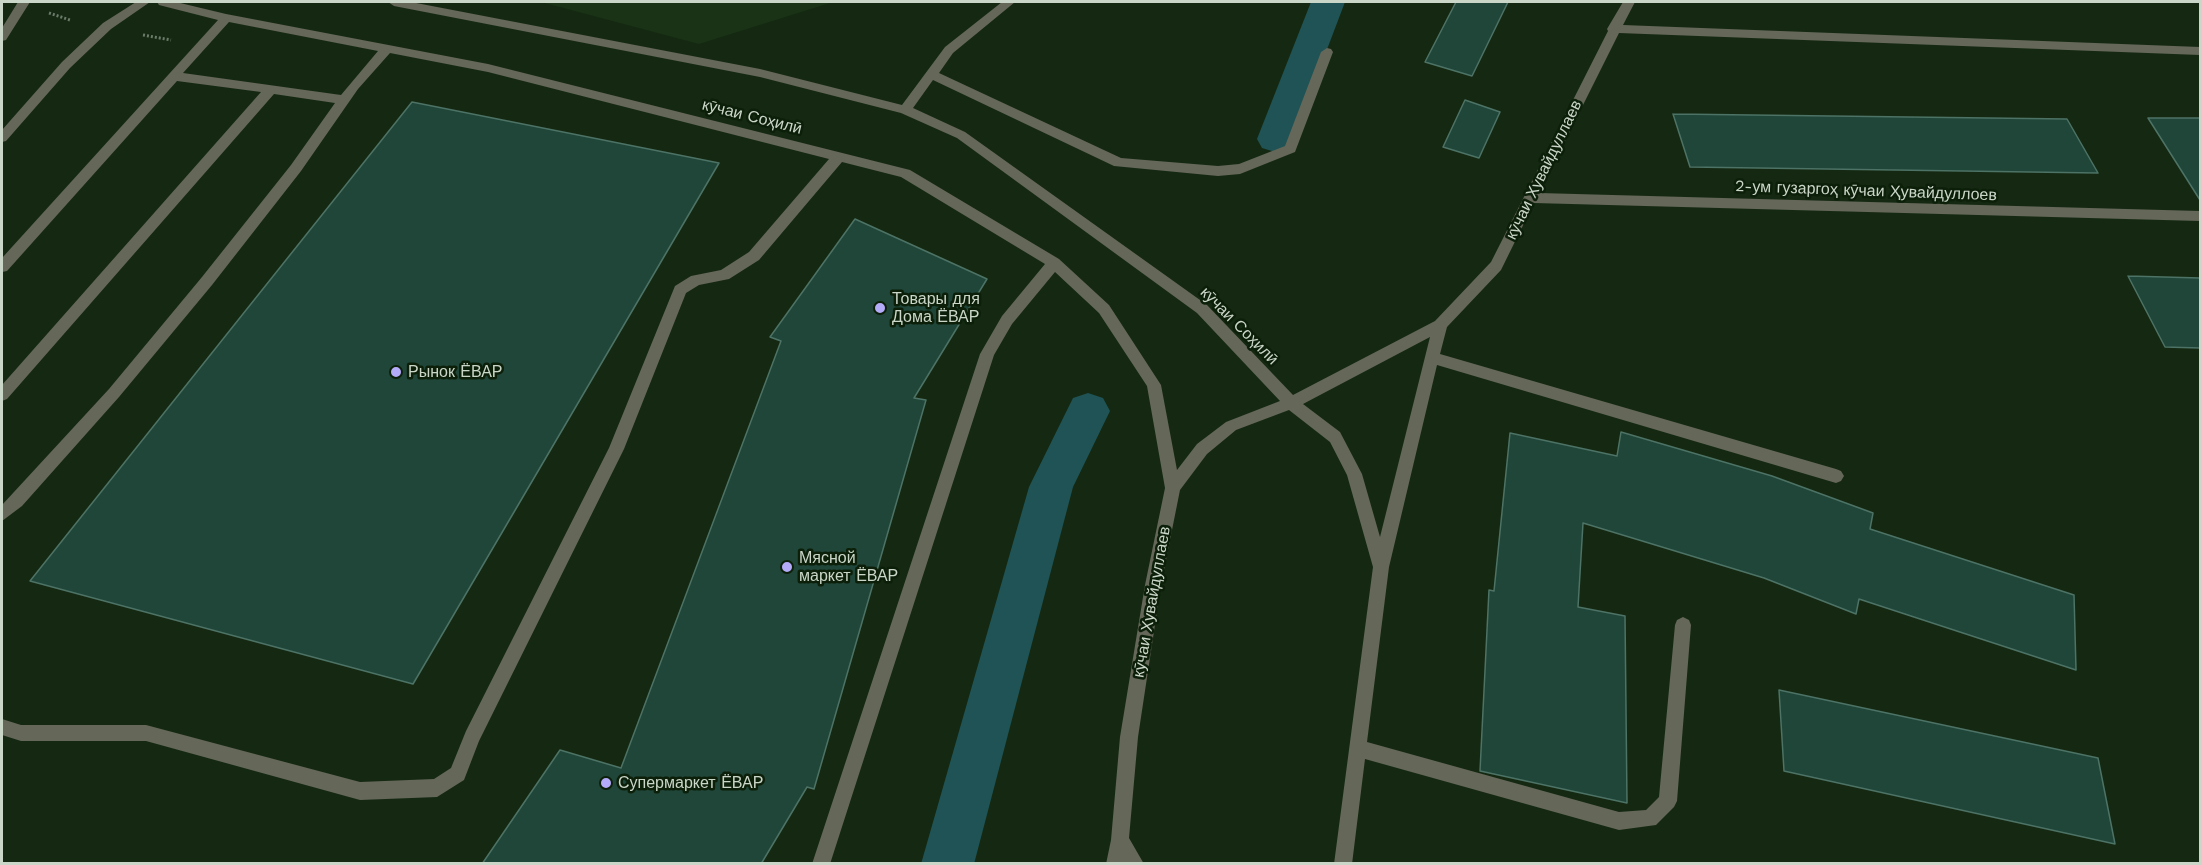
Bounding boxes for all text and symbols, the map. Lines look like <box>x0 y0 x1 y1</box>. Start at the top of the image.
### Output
street label: кӯчаи Соҳилӣ <box>700 95 804 139</box>
street label: кӯчаи Хувайдуллаев <box>1502 97 1586 243</box>
street label: 2-ум гузаргоҳ кӯчаи Ҳувайдуллоев <box>1735 177 1997 205</box>
street label: кӯчаи Соҳилӣ <box>1196 283 1282 369</box>
place label: Товары для Дома ЁВАР <box>892 289 980 327</box>
marker: Товары для Дома ЁВАР <box>873 301 887 315</box>
place label: Рынок ЁВАР <box>408 362 503 382</box>
marker: Рынок ЁВАР <box>389 365 403 379</box>
street label: кӯчаи Хувайдуллаев <box>1129 525 1175 679</box>
place label: Мясной маркет ЁВАР <box>799 548 898 586</box>
marker: Мясной маркет ЁВАР <box>780 560 794 574</box>
place label: Супермаркет ЁВАР <box>618 773 763 793</box>
marker: Супермаркет ЁВАР <box>599 776 613 790</box>

